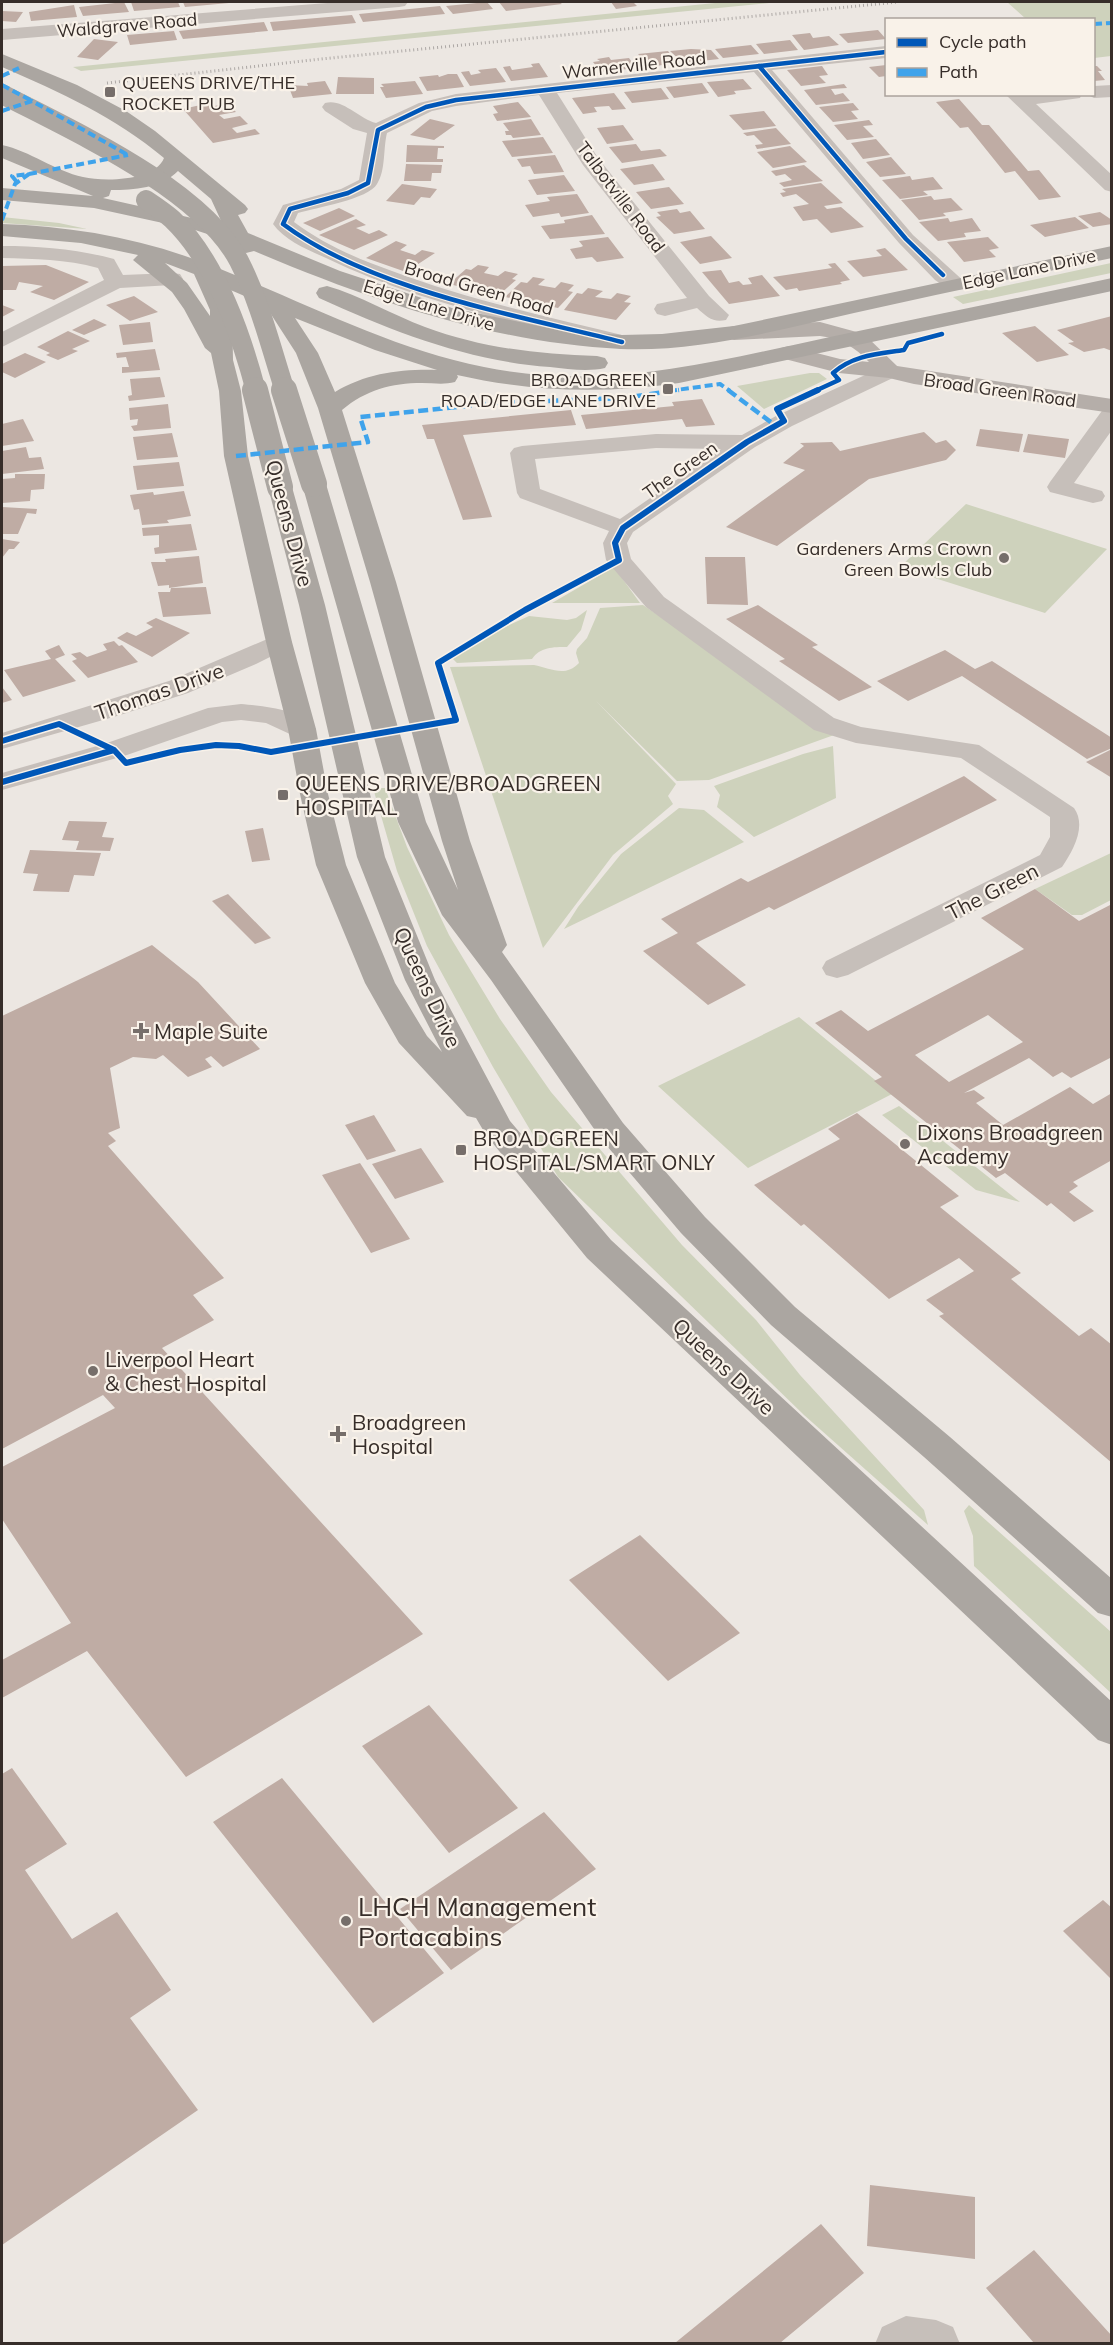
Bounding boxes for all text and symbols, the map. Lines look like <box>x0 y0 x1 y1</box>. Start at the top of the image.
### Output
street label: Waldgrave Road <box>56 7 198 43</box>
legend <box>885 18 1095 96</box>
text: Cycle path <box>939 30 1026 53</box>
street label: Warnerville Road <box>561 46 707 84</box>
text: Path <box>939 60 978 83</box>
place label: QUEENS DRIVE/THE ROCKET PUB <box>122 71 295 115</box>
marker: QUEENS DRIVE/THE ROCKET PUB <box>103 85 117 99</box>
street label: Talbotville Road <box>572 137 670 257</box>
street label: Edge Lane Drive <box>960 244 1098 294</box>
street label: Broad Green Road <box>402 256 556 320</box>
street label: Edge Lane Drive <box>361 274 497 336</box>
place label: BROADGREEN ROAD/EDGE LANE DRIVE <box>441 368 656 412</box>
street label: Broad Green Road <box>922 368 1078 412</box>
marker: BROADGREEN ROAD/EDGE LANE DRIVE <box>661 382 675 396</box>
street label: The Green <box>638 436 722 504</box>
street label: Queens Drive <box>261 457 319 589</box>
place label: Gardeners Arms Crown Green Bowls Club <box>796 537 992 581</box>
marker: Gardeners Arms Crown Green Bowls Club <box>997 551 1011 565</box>
street label: Thomas Drive <box>91 657 227 725</box>
place label: QUEENS DRIVE/BROADGREEN HOSPITAL <box>295 770 601 820</box>
marker: QUEENS DRIVE/BROADGREEN HOSPITAL <box>276 788 290 802</box>
street label: The Green <box>942 857 1042 925</box>
street label: Queens Drive <box>389 923 467 1051</box>
place label: Maple Suite <box>154 1018 268 1044</box>
marker: Maple Suite <box>132 1022 150 1040</box>
place label: Dixons Broadgreen Academy <box>917 1119 1103 1169</box>
place label: BROADGREEN HOSPITAL/SMART ONLY <box>473 1125 715 1175</box>
marker: Dixons Broadgreen Academy <box>898 1137 912 1151</box>
marker: BROADGREEN HOSPITAL/SMART ONLY <box>454 1143 468 1157</box>
street label: Queens Drive <box>668 1312 780 1420</box>
place label: Liverpool Heart & Chest Hospital <box>105 1346 267 1396</box>
marker: Liverpool Heart & Chest Hospital <box>86 1364 100 1378</box>
place label: Broadgreen Hospital <box>352 1409 466 1459</box>
marker: Broadgreen Hospital <box>329 1425 347 1443</box>
place label: LHCH Management Portacabins <box>358 1890 596 1953</box>
marker: LHCH Management Portacabins <box>339 1914 353 1928</box>

